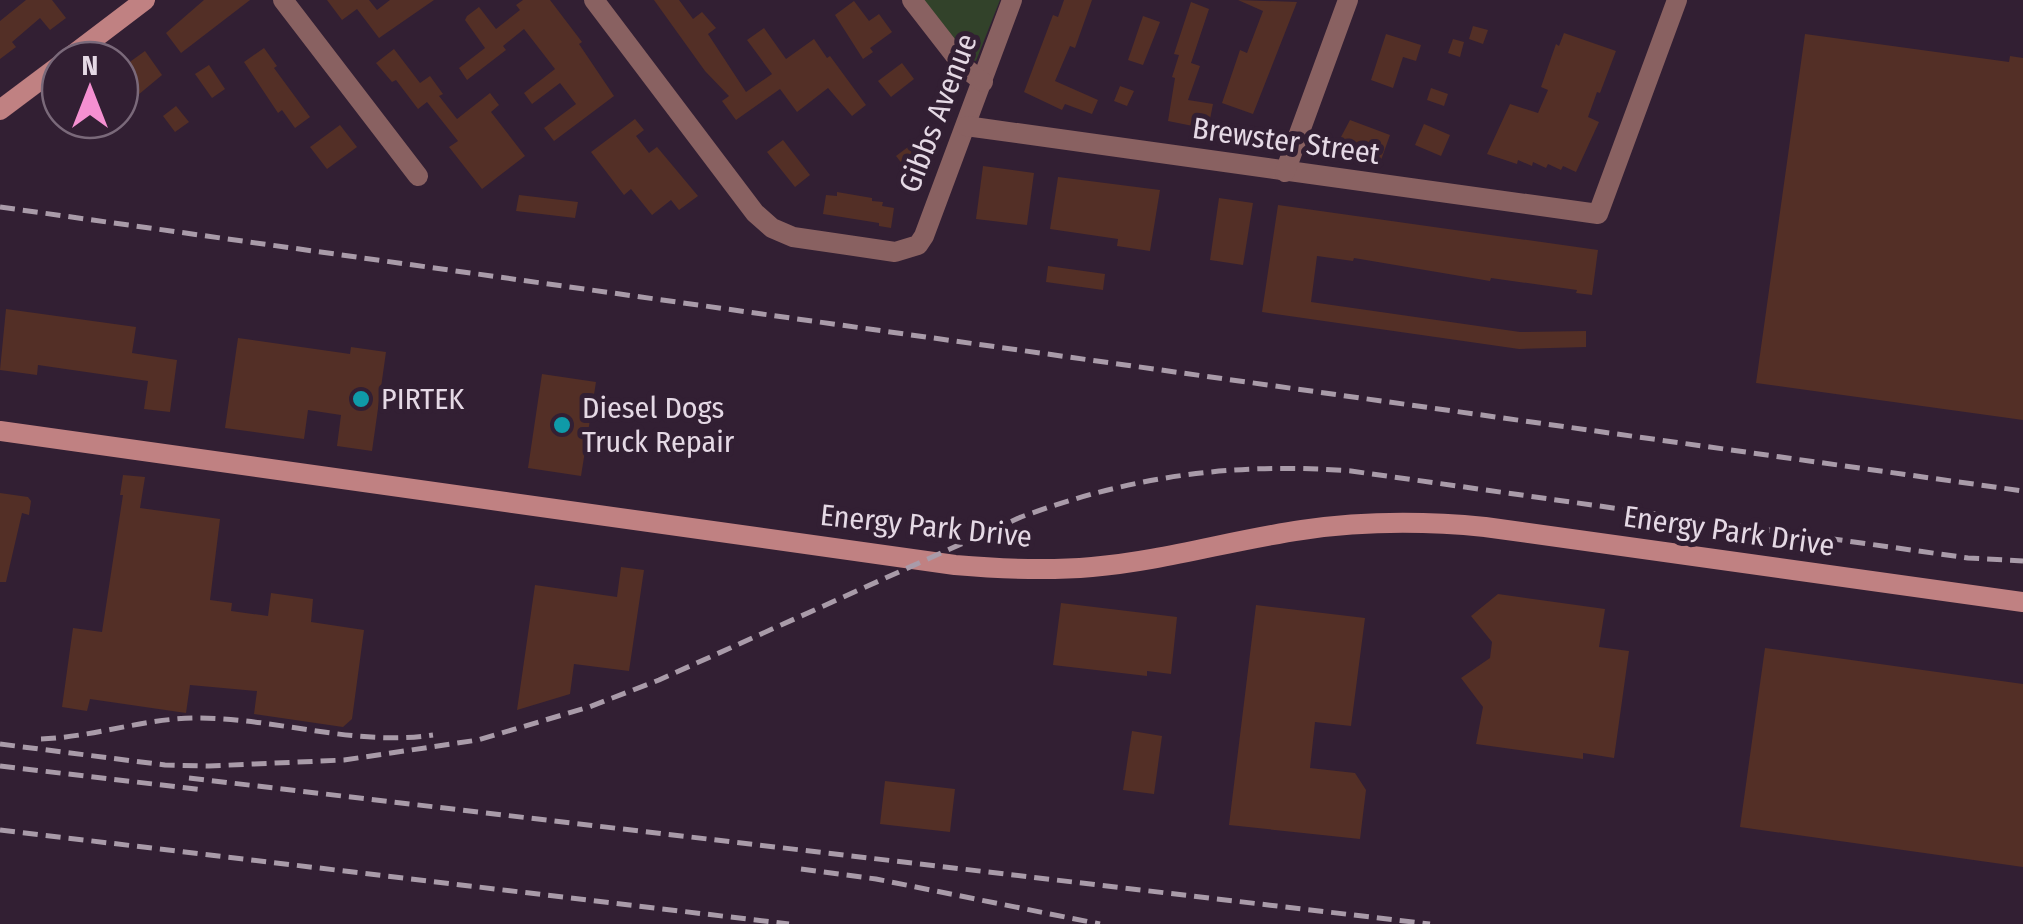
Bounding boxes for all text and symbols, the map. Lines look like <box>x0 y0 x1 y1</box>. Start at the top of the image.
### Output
street label: Gibbs Avenue <box>891 29 985 197</box>
north arrow <box>40 40 140 140</box>
text: N <box>82 49 98 82</box>
street label: Brewster Street <box>1190 110 1382 172</box>
place label: PIRTEK <box>381 381 464 417</box>
marker: PIRTEK <box>350 388 372 410</box>
place label: Diesel Dogs Truck Repair <box>582 390 735 460</box>
marker: Diesel Dogs Truck Repair <box>551 414 573 436</box>
street label: Energy Park Drive <box>818 497 1034 555</box>
street label: Energy Park Drive <box>1621 498 1837 564</box>

